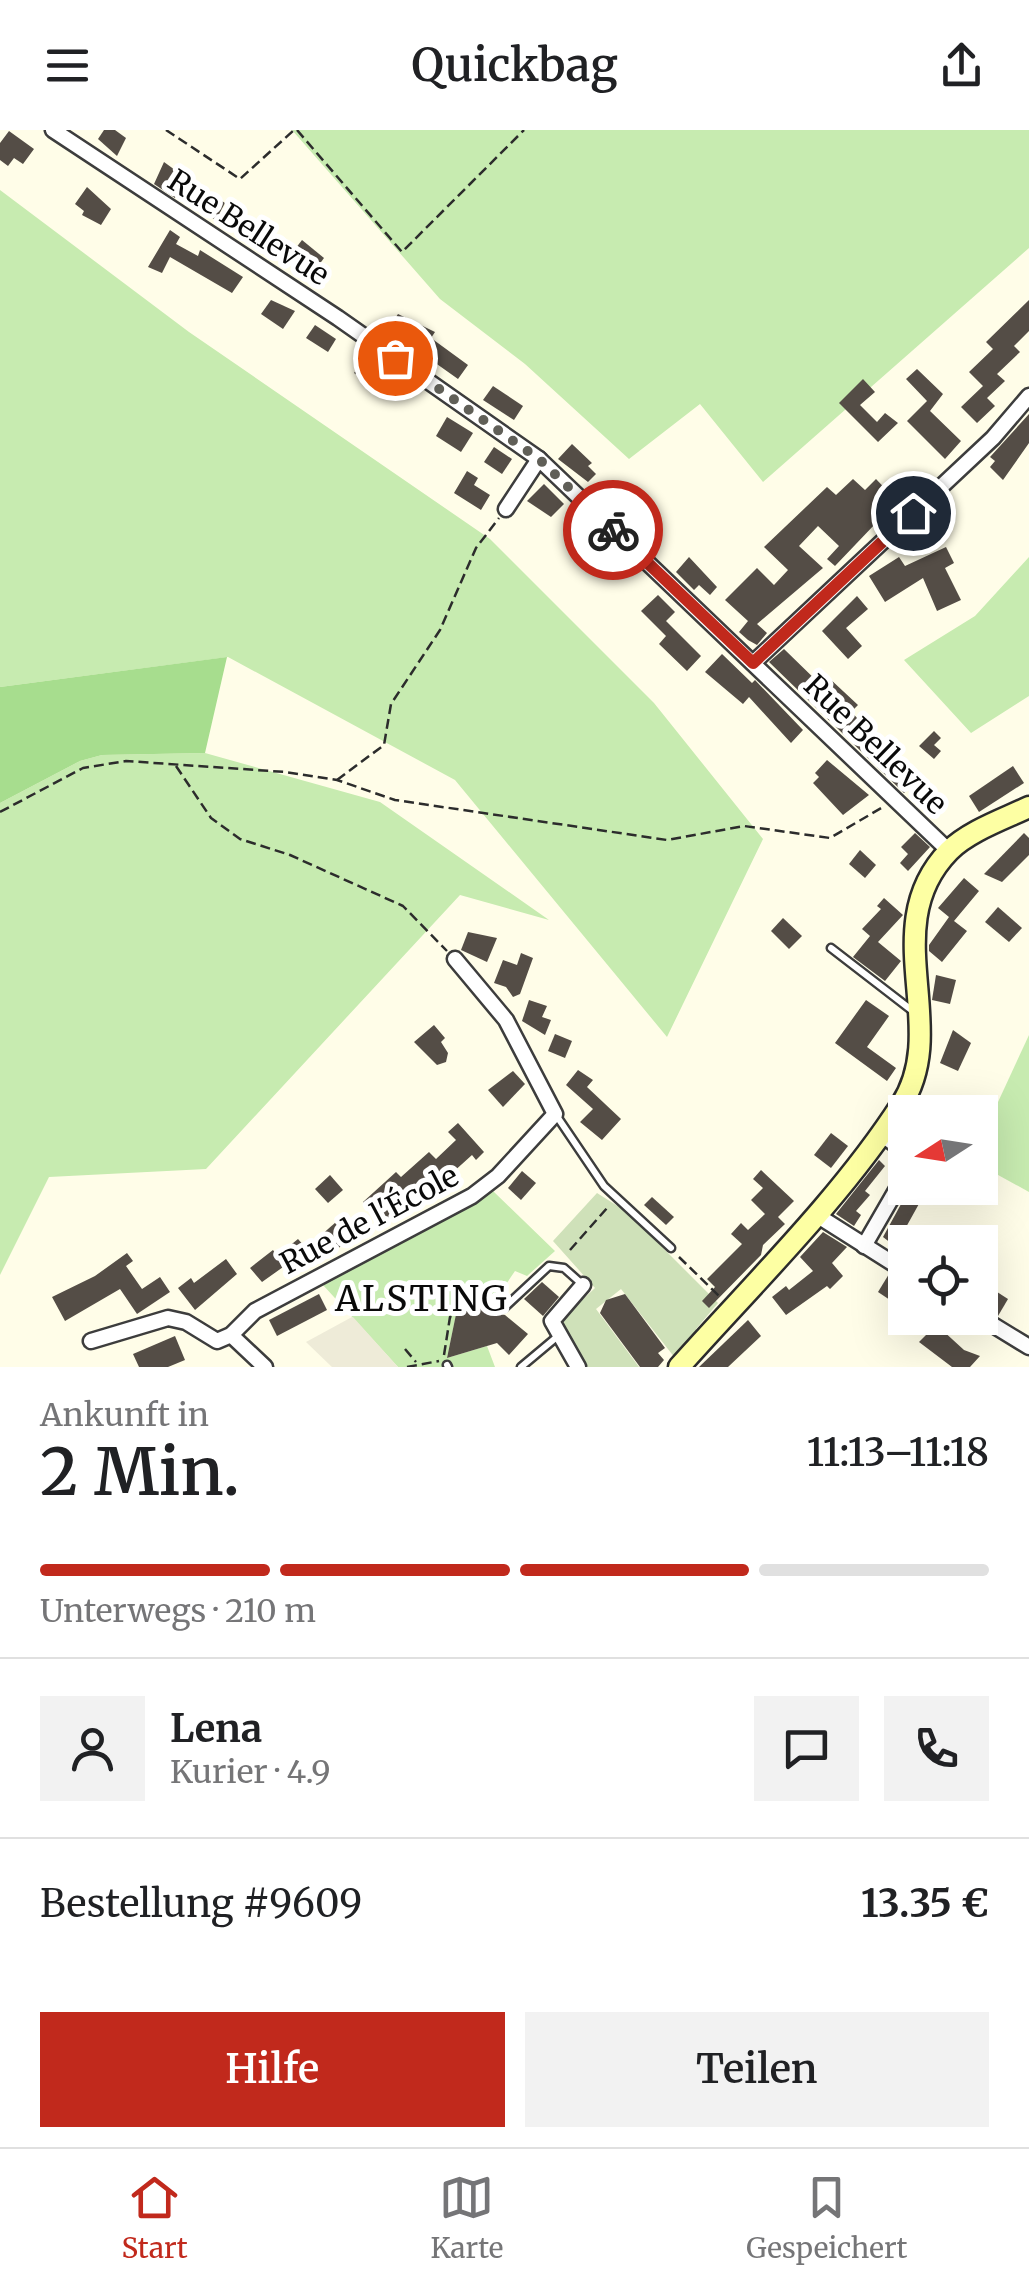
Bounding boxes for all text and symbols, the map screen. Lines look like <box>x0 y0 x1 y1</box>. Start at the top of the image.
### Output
text: Quickbag <box>411 37 618 93</box>
icon: menu <box>40 38 95 93</box>
icon: share <box>934 38 989 93</box>
street label: Rue Bellevue <box>161 161 337 293</box>
pin <box>353 316 438 401</box>
icon: bag <box>368 331 423 386</box>
pin <box>871 471 956 556</box>
courier <box>563 480 663 580</box>
icon: home <box>886 486 941 541</box>
icon: bike <box>586 503 641 558</box>
street label: Rue Bellevue <box>796 666 956 822</box>
north arrow <box>888 1095 998 1205</box>
map controls <box>888 1095 998 1335</box>
street label: Rue de l'École <box>273 1156 465 1282</box>
button: locate <box>888 1225 998 1335</box>
district label: ALSTING <box>334 1277 509 1321</box>
text: Ankunft in <box>40 1395 209 1435</box>
text: 11:13–11:18 <box>807 1429 989 1476</box>
text: 2 Min. <box>40 1431 240 1513</box>
text: Unterwegs · 210 m <box>40 1591 316 1631</box>
button: person <box>40 1696 145 1801</box>
button: chat <box>754 1696 859 1801</box>
button: phone <box>884 1696 989 1801</box>
text: Lena <box>170 1705 262 1752</box>
text: Kurier · 4.9 <box>170 1752 331 1792</box>
text: Bestellung #9609 <box>40 1880 362 1927</box>
text: 13.35 € <box>861 1880 989 1927</box>
button: Hilfe <box>40 2012 505 2127</box>
button: Teilen <box>525 2012 989 2127</box>
tab: Start <box>121 2170 188 2266</box>
tab: Karte <box>431 2170 503 2266</box>
tab: Gespeichert <box>746 2170 907 2266</box>

